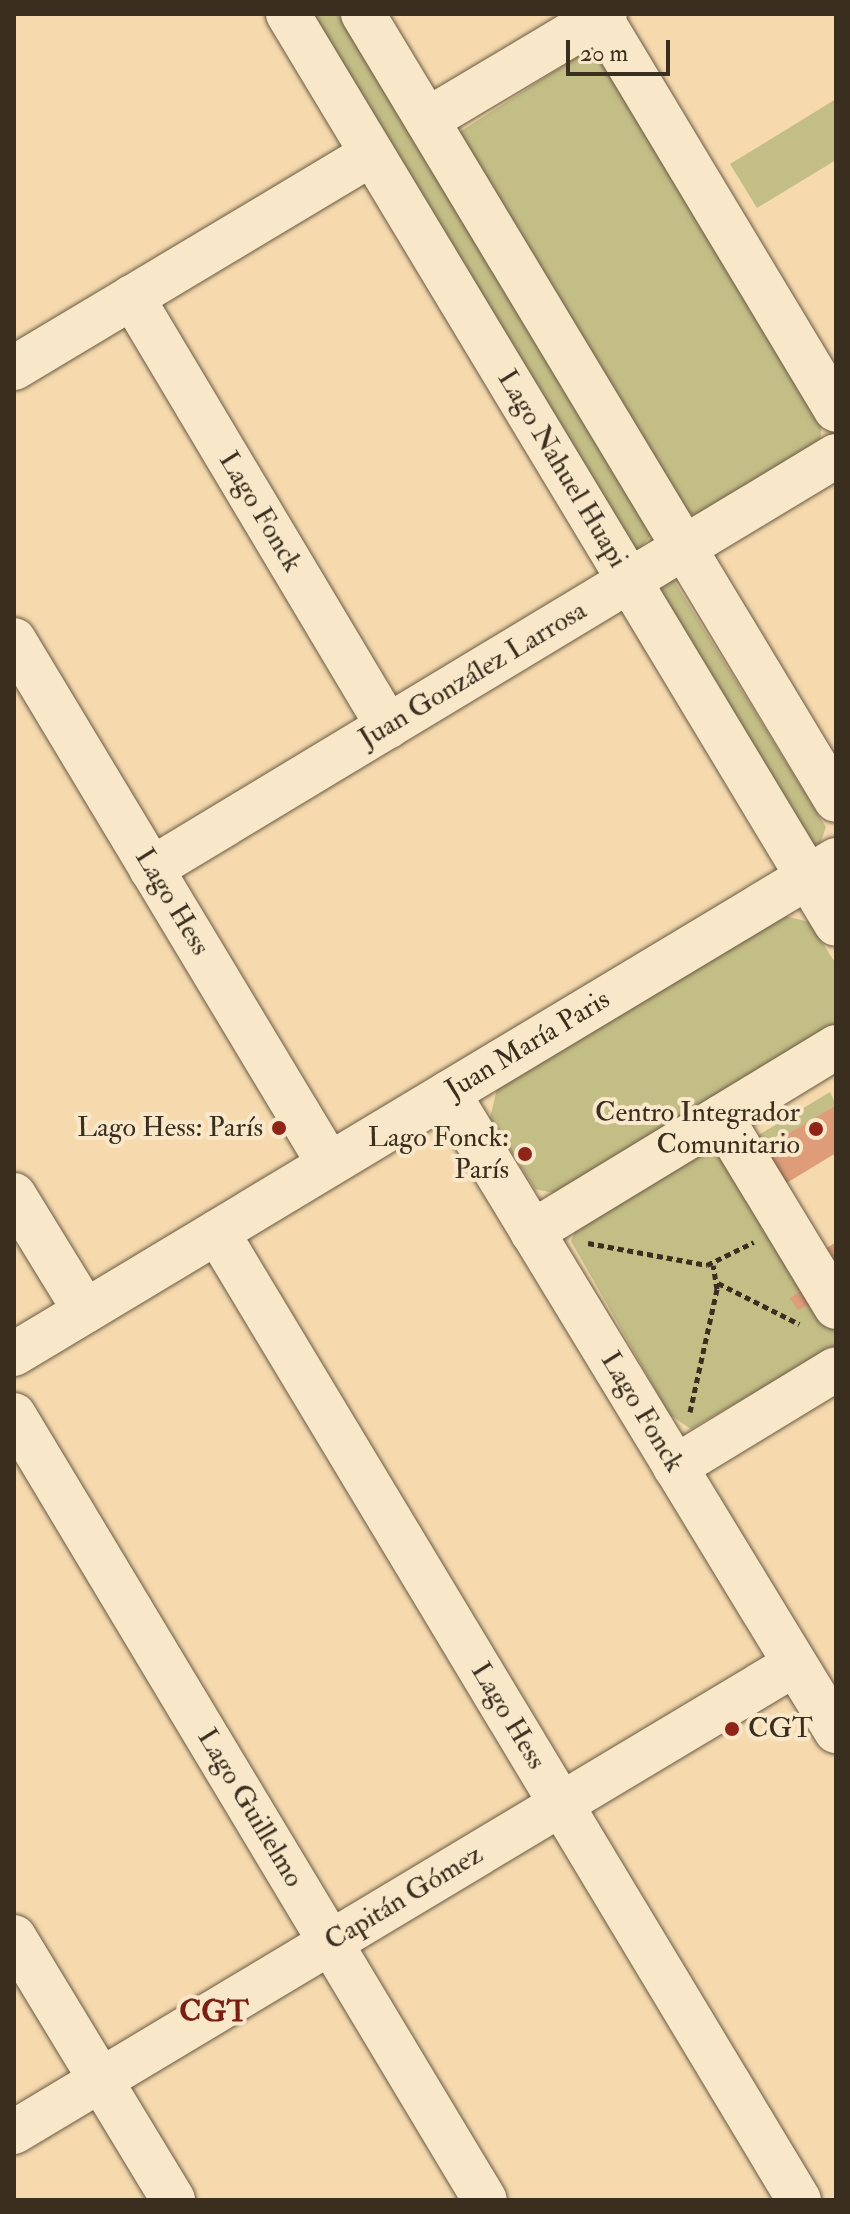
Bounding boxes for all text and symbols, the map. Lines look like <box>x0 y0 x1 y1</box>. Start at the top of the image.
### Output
scale bar <box>570 24 674 74</box>
text: 20 m <box>580 38 628 69</box>
street label: Lago Nahuel Huapi <box>490 364 634 574</box>
street label: Lago Fonck <box>211 446 309 578</box>
street label: Juan González Larrosa <box>353 594 593 756</box>
street label: Lago Hess <box>127 843 217 961</box>
street label: Juan María Paris <box>440 983 616 1107</box>
place label: Centro Integrador Comunitario <box>595 1096 800 1162</box>
place label: Lago Hess: París <box>77 1111 263 1145</box>
marker: Lago Hess: París <box>270 1119 288 1137</box>
marker: Centro Integrador Comunitario <box>807 1120 825 1138</box>
place label: Lago Fonck: París <box>368 1121 509 1187</box>
marker: Lago Fonck: París <box>516 1145 534 1163</box>
street label: Lago Fonck <box>593 1346 691 1478</box>
street label: Lago Hess <box>463 1657 553 1775</box>
place label: CGT <box>748 1712 813 1746</box>
marker: CGT <box>723 1720 741 1738</box>
street label: Lago Guillelmo <box>190 1723 310 1893</box>
street label: Capitán Gómez <box>319 1838 489 1958</box>
district label: CGT <box>179 1994 249 2030</box>

